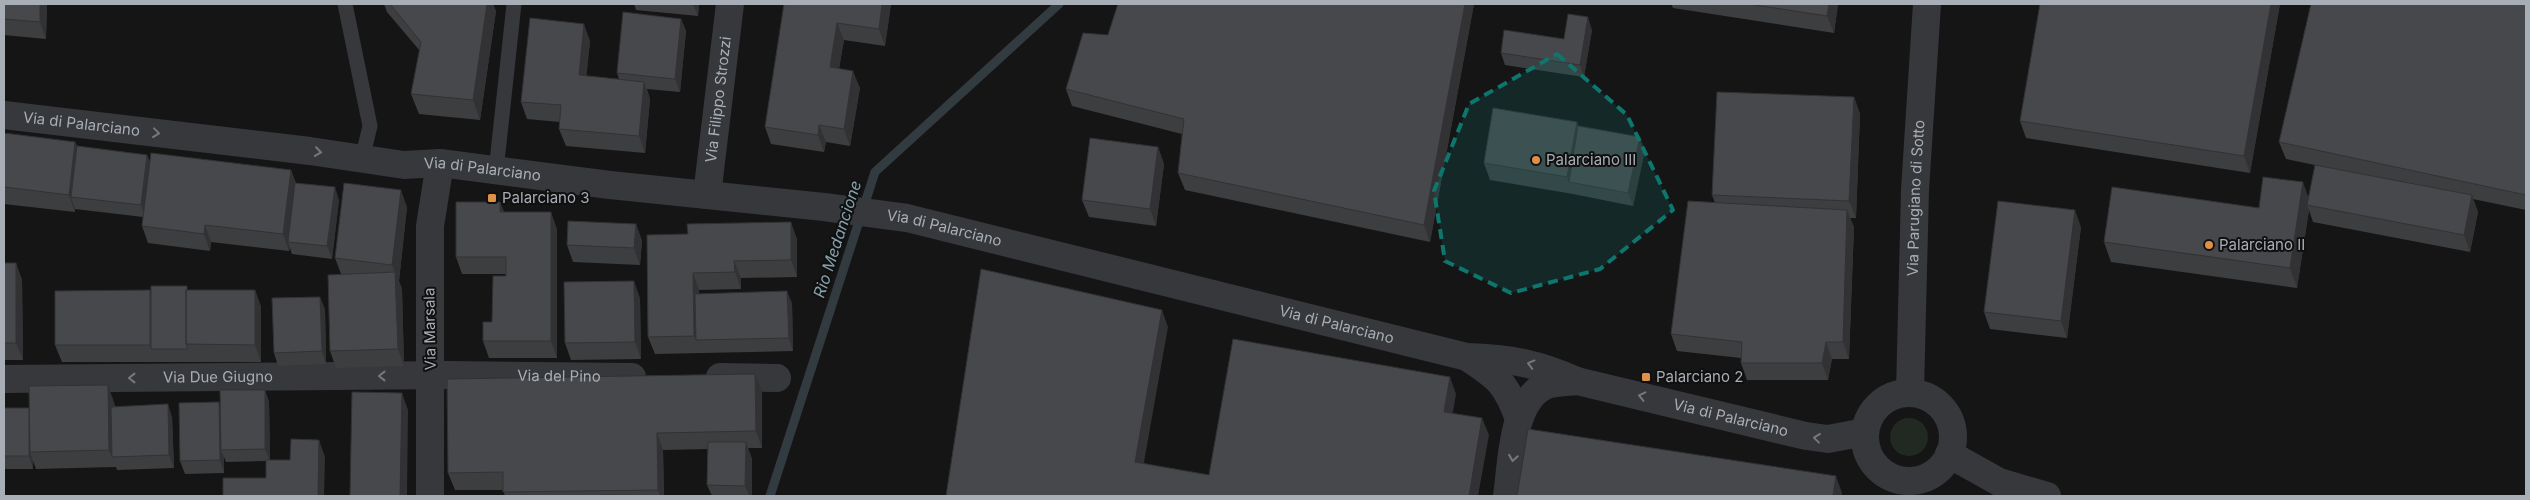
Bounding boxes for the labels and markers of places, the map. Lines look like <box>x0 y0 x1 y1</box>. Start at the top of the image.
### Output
place label: Palarciano III <box>1546 150 1636 169</box>
marker: Palarciano III <box>1530 154 1542 166</box>
place label: Palarciano 3 <box>502 188 589 207</box>
marker: Palarciano 3 <box>486 192 498 204</box>
place label: Palarciano II <box>2219 235 2305 254</box>
marker: Palarciano II <box>2203 239 2215 251</box>
place label: Palarciano 2 <box>1656 367 1743 386</box>
marker: Palarciano 2 <box>1640 371 1652 383</box>

